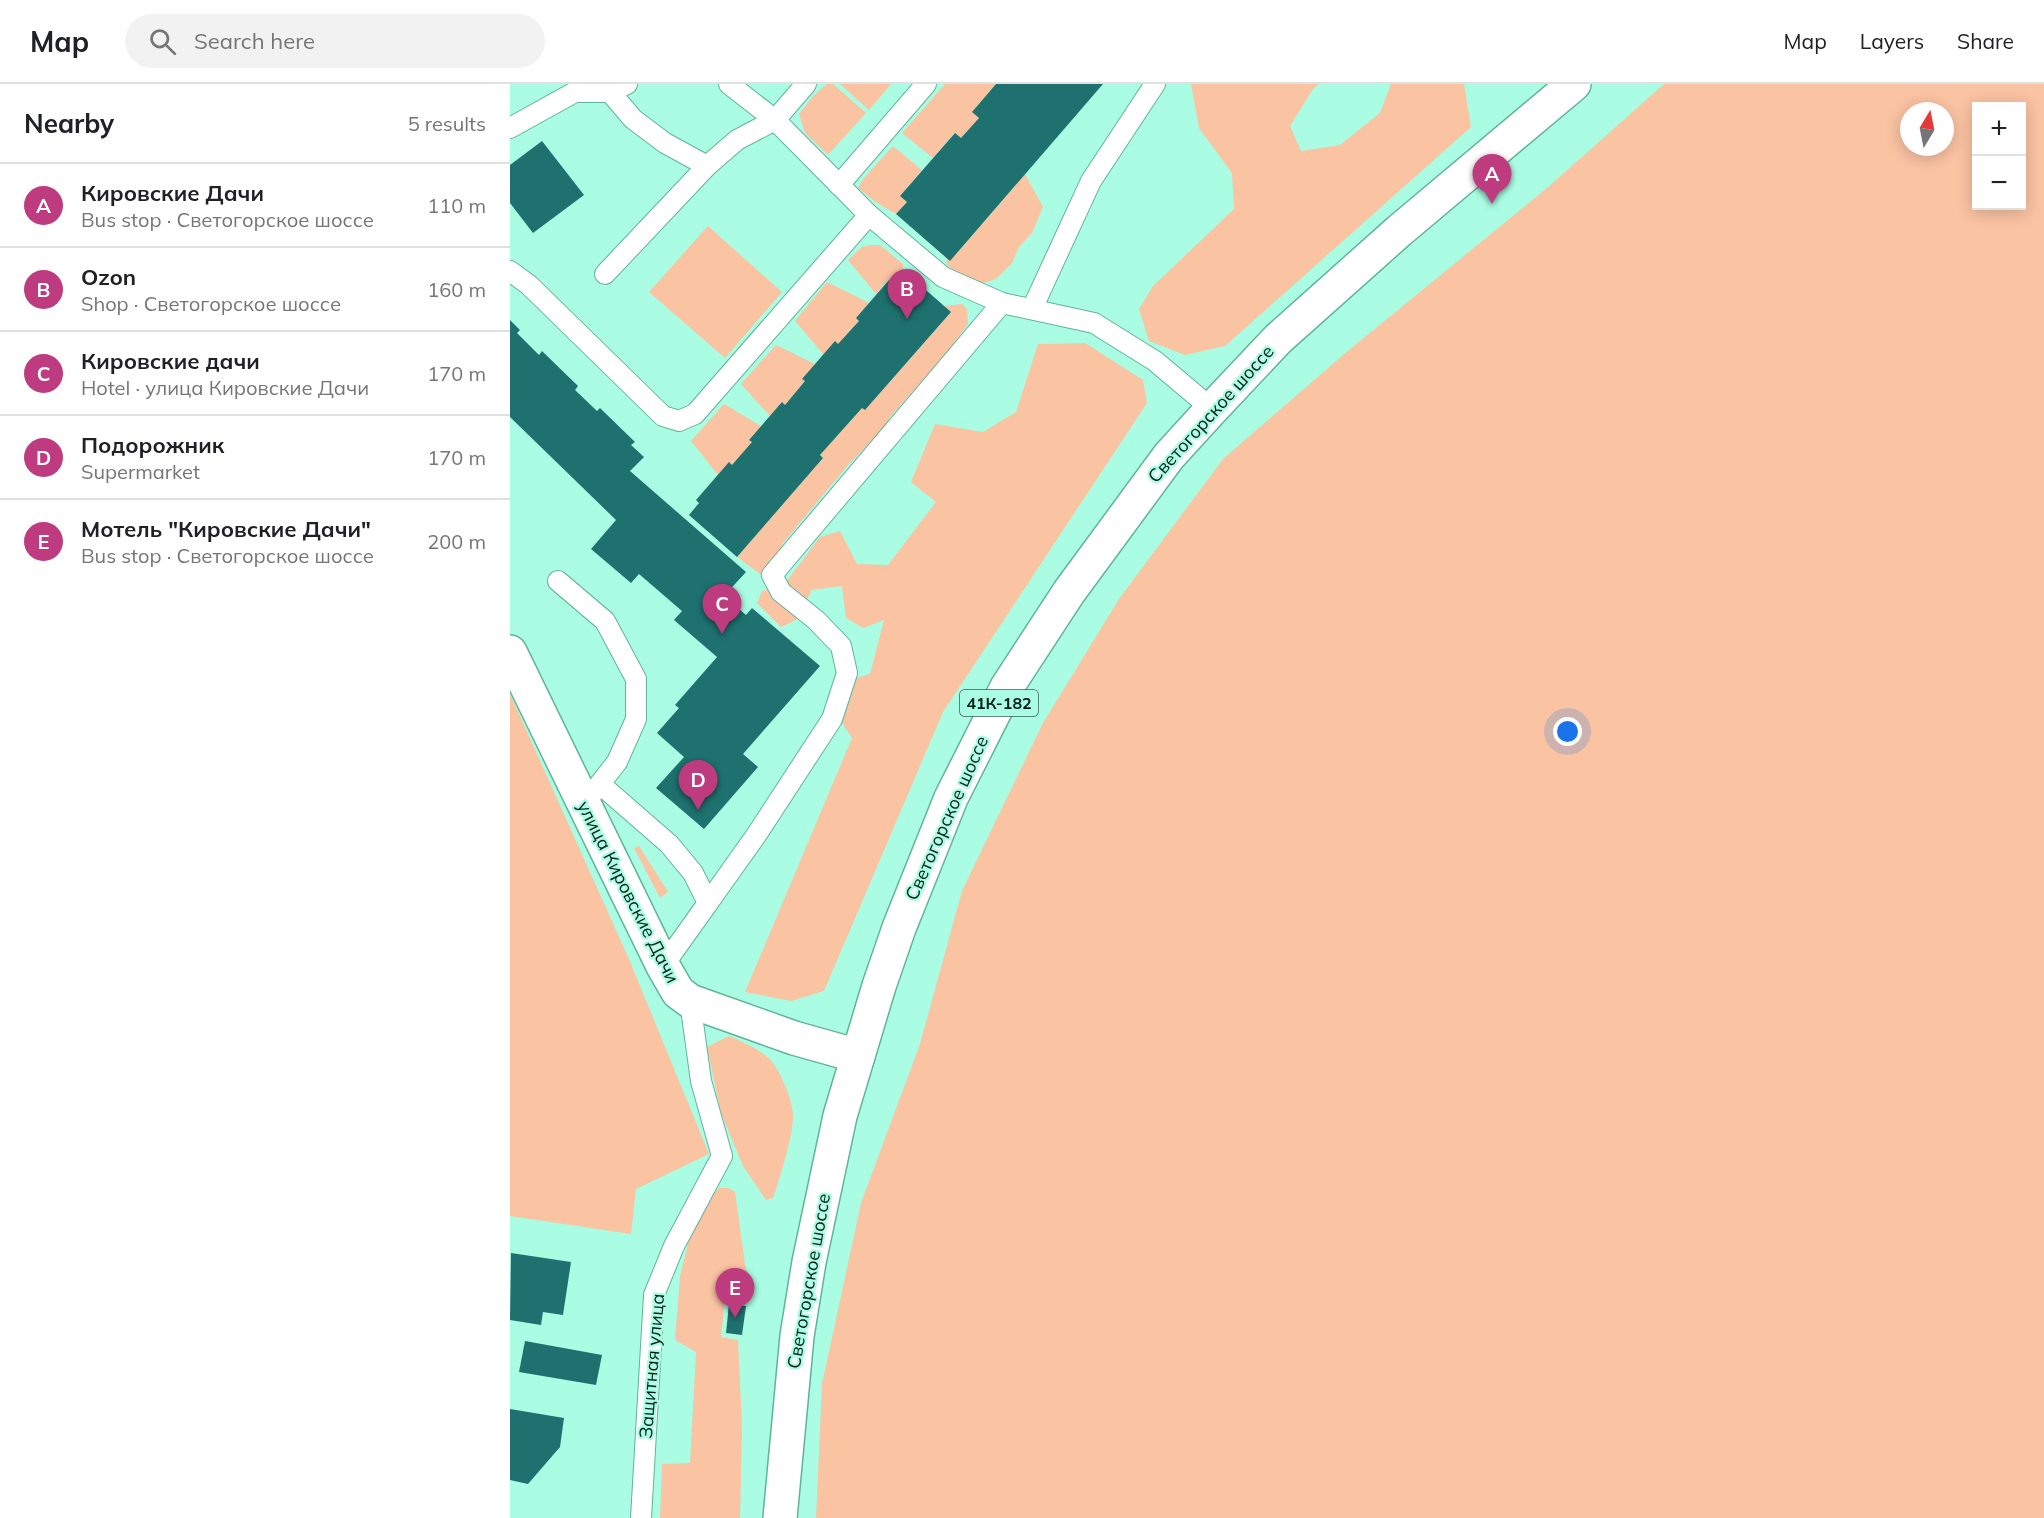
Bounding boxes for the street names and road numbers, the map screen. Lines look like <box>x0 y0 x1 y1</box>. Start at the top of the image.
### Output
street label: Светогорское шоссе <box>1143 340 1279 487</box>
road number: 41К-182 <box>960 690 1038 716</box>
street label: Светогорское шоссе <box>900 732 993 904</box>
street label: улица Кировские Дачи <box>572 797 684 987</box>
street label: Светогорское шоссе <box>782 1191 835 1370</box>
street label: Защитная улица <box>634 1292 669 1439</box>

